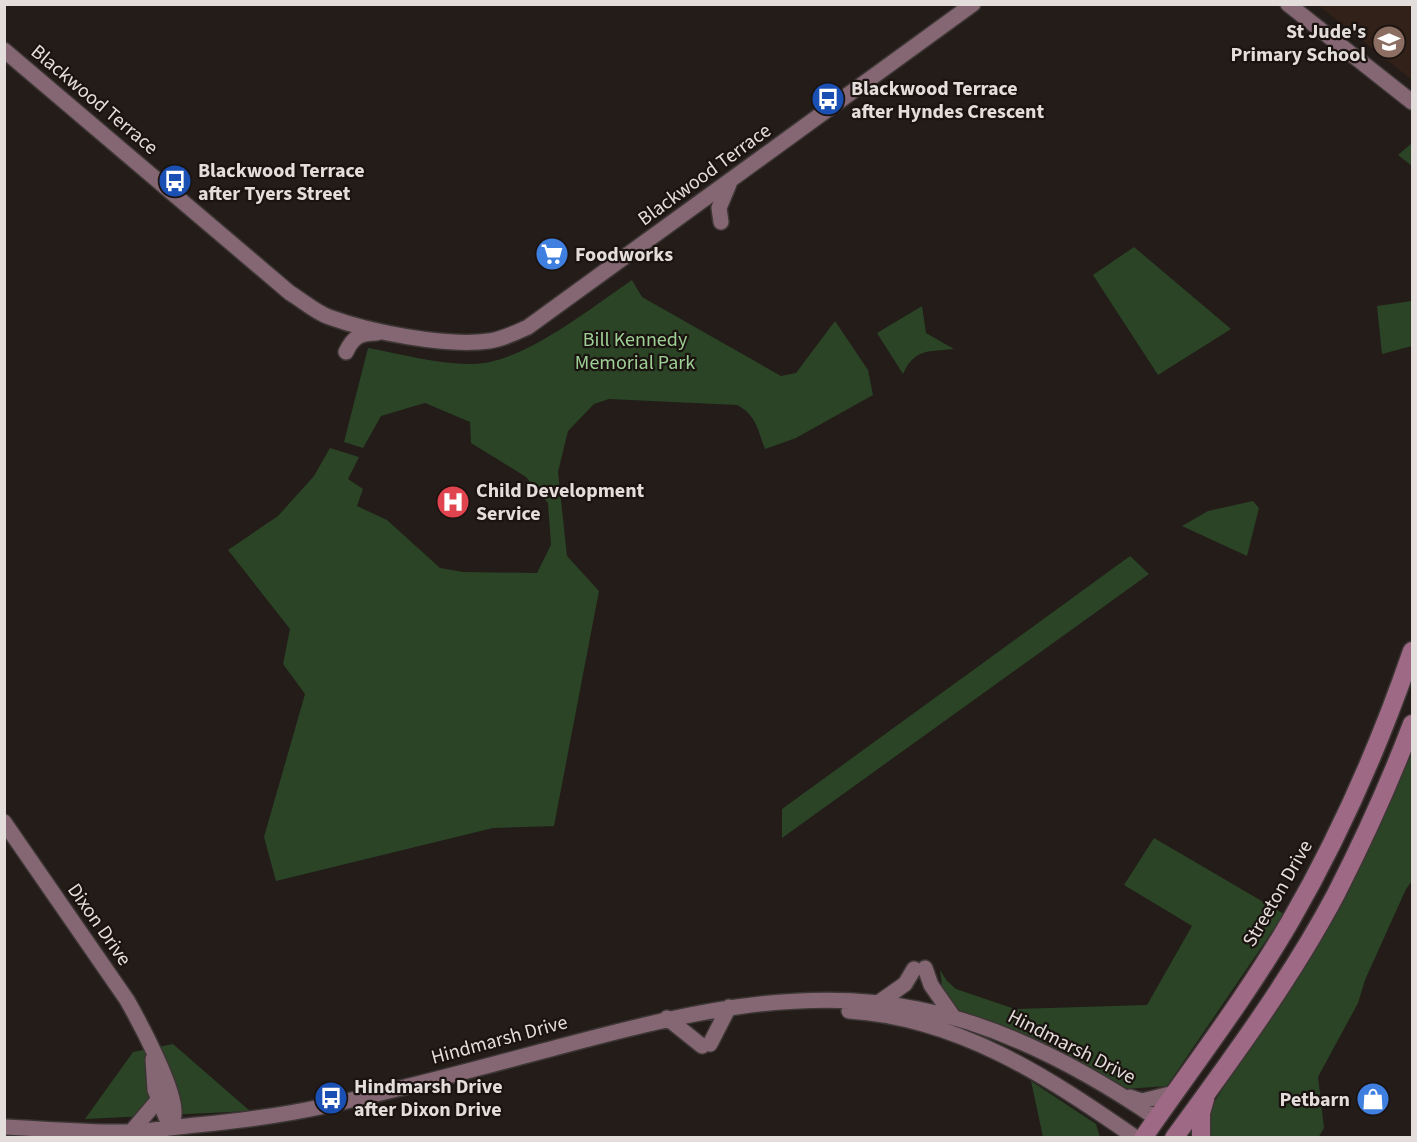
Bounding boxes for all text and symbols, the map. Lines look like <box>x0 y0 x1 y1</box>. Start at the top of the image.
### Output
place label: St Jude's Primary School <box>1231 18 1366 69</box>
school or university icon: St Jude's Primary School <box>1371 24 1407 60</box>
street label: Blackwood Terrace <box>25 38 164 161</box>
place label: Blackwood Terrace after Hyndes Crescent <box>851 75 1045 126</box>
bus stop icon: Blackwood Terrace after Hyndes Crescent <box>810 81 846 117</box>
street label: Blackwood Terrace <box>632 117 777 233</box>
place label: Blackwood Terrace after Tyers Street <box>198 157 365 208</box>
bus stop icon: Blackwood Terrace after Tyers Street <box>157 163 193 199</box>
supermarket icon: Foodworks <box>534 236 570 272</box>
place label: Foodworks <box>575 241 673 269</box>
park label: Bill Kennedy Memorial Park <box>575 326 695 377</box>
place label: Child Development Service <box>476 477 645 528</box>
hospital icon: Child Development Service <box>435 484 471 520</box>
street label: Streeton Drive <box>1236 835 1320 952</box>
street label: Dixon Drive <box>60 878 138 972</box>
street label: Hindmarsh Drive <box>1003 1003 1140 1091</box>
street label: Hindmarsh Drive <box>428 1008 571 1072</box>
place label: Hindmarsh Drive after Dixon Drive <box>354 1073 503 1124</box>
bus stop icon: Hindmarsh Drive after Dixon Drive <box>313 1080 349 1116</box>
shop icon: Petbarn <box>1355 1081 1391 1117</box>
place label: Petbarn <box>1280 1086 1350 1114</box>

